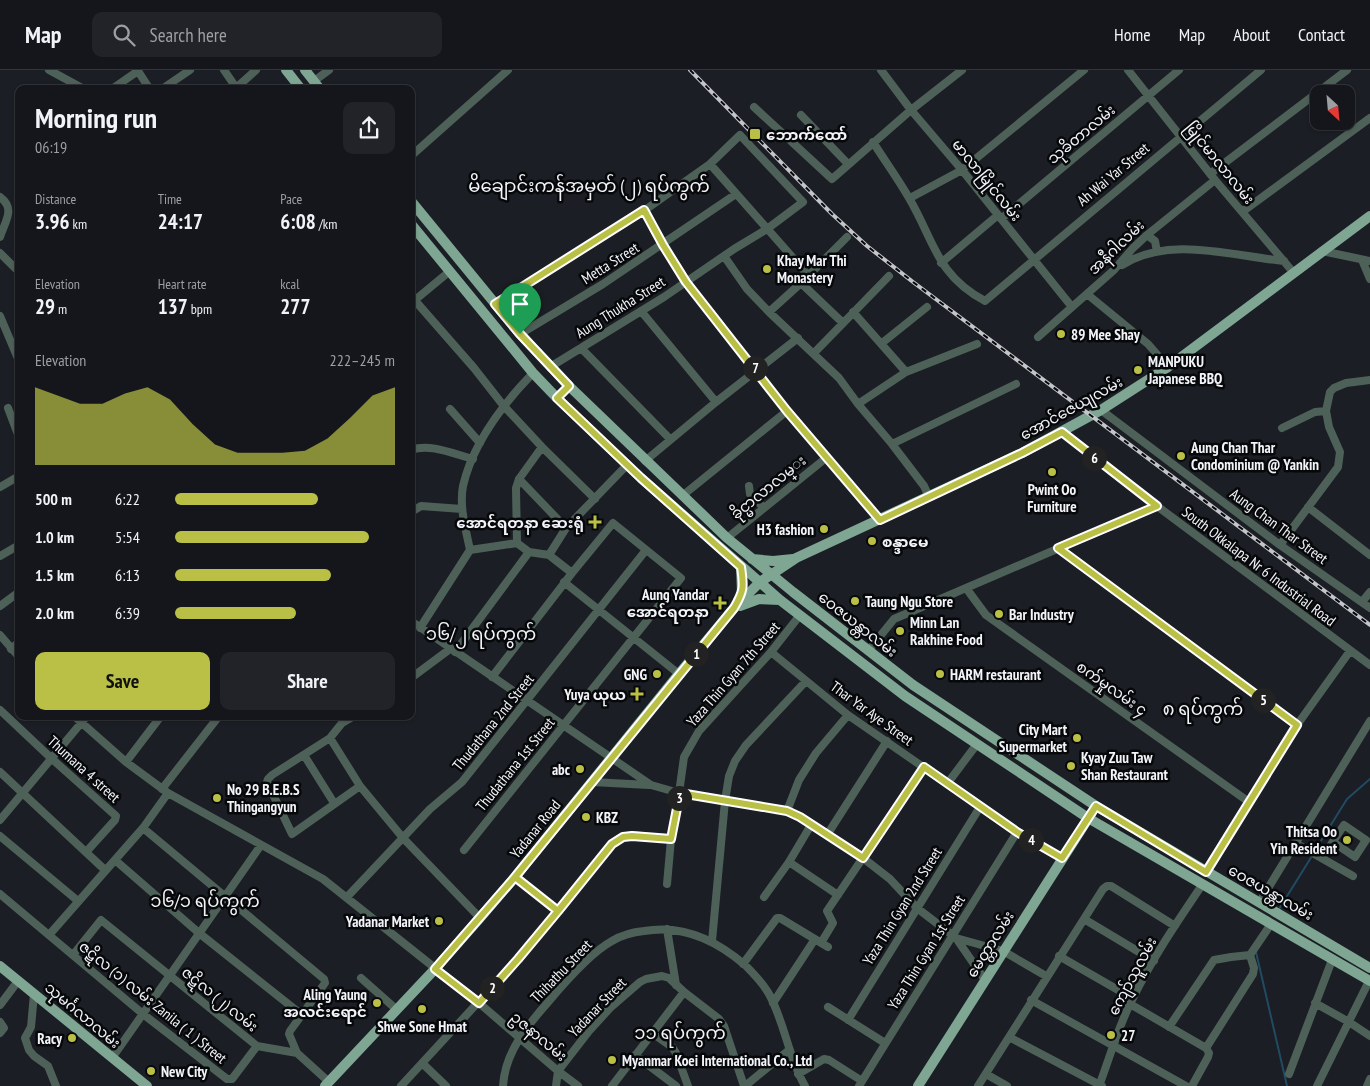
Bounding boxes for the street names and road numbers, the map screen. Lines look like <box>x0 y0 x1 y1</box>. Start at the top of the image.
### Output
street label: သုခိတာလမ်း <box>1043 100 1121 170</box>
street label: မြိုင်မာလာလမ်း <box>1179 118 1259 210</box>
street label: မာလာမြိုင်လမ်း <box>946 135 1026 227</box>
street label: Ah Wai Yar Street <box>1073 138 1153 210</box>
street label: အနီဂါလမ်း <box>1084 216 1150 281</box>
street label: Metta Street <box>578 238 642 288</box>
street label: Aung Thukha Street <box>572 272 668 342</box>
street label: အောင်ဇေယျလမ်း <box>1016 372 1127 447</box>
street label: ခိုင္မာလာလမ္း <box>726 451 812 526</box>
street label: Aung Chan Thar Street <box>1226 484 1332 568</box>
street label: South Okkalapa Nr 6 Industrial Road <box>1178 502 1340 630</box>
street label: ဝေဇယန္တာလမ်း <box>813 587 901 663</box>
street label: Yaza Thin Gyan 7th Street <box>682 618 784 730</box>
street label: စက်မှုလမ်း ၄ <box>1071 657 1151 722</box>
street label: Thudathana 2nd Street <box>448 670 538 774</box>
street label: Thar Yar Aye Street <box>827 677 917 749</box>
street label: Thudathana 1st Street <box>471 713 559 815</box>
street label: Thumana 4 street <box>44 731 124 807</box>
street label: Yadanar Road <box>506 796 564 862</box>
street label: Yaza Thin Gyan 2nd Street <box>858 844 946 968</box>
street label: ဝေဇယန္တာလမ်း <box>1224 860 1317 927</box>
street label: Yaza Thin Gyan 1st Street <box>883 891 969 1013</box>
street label: မေတ္တာလမ်း <box>962 907 1021 983</box>
street label: ကျော်သူလမ်း <box>1103 934 1163 1020</box>
street label: Thihathu Street <box>526 935 596 1007</box>
street label: ဇဋိလ (၁) လမ်း Zanila ( 1 ) Street <box>73 937 231 1070</box>
street label: ဇဋိလ (၂) လမ်း <box>176 962 262 1038</box>
street label: Yadanar Street <box>564 973 630 1041</box>
street label: သုမင်္ဂလာလမ်း <box>39 978 125 1054</box>
street label: ဥဇနာလမ်း <box>505 1007 571 1067</box>

